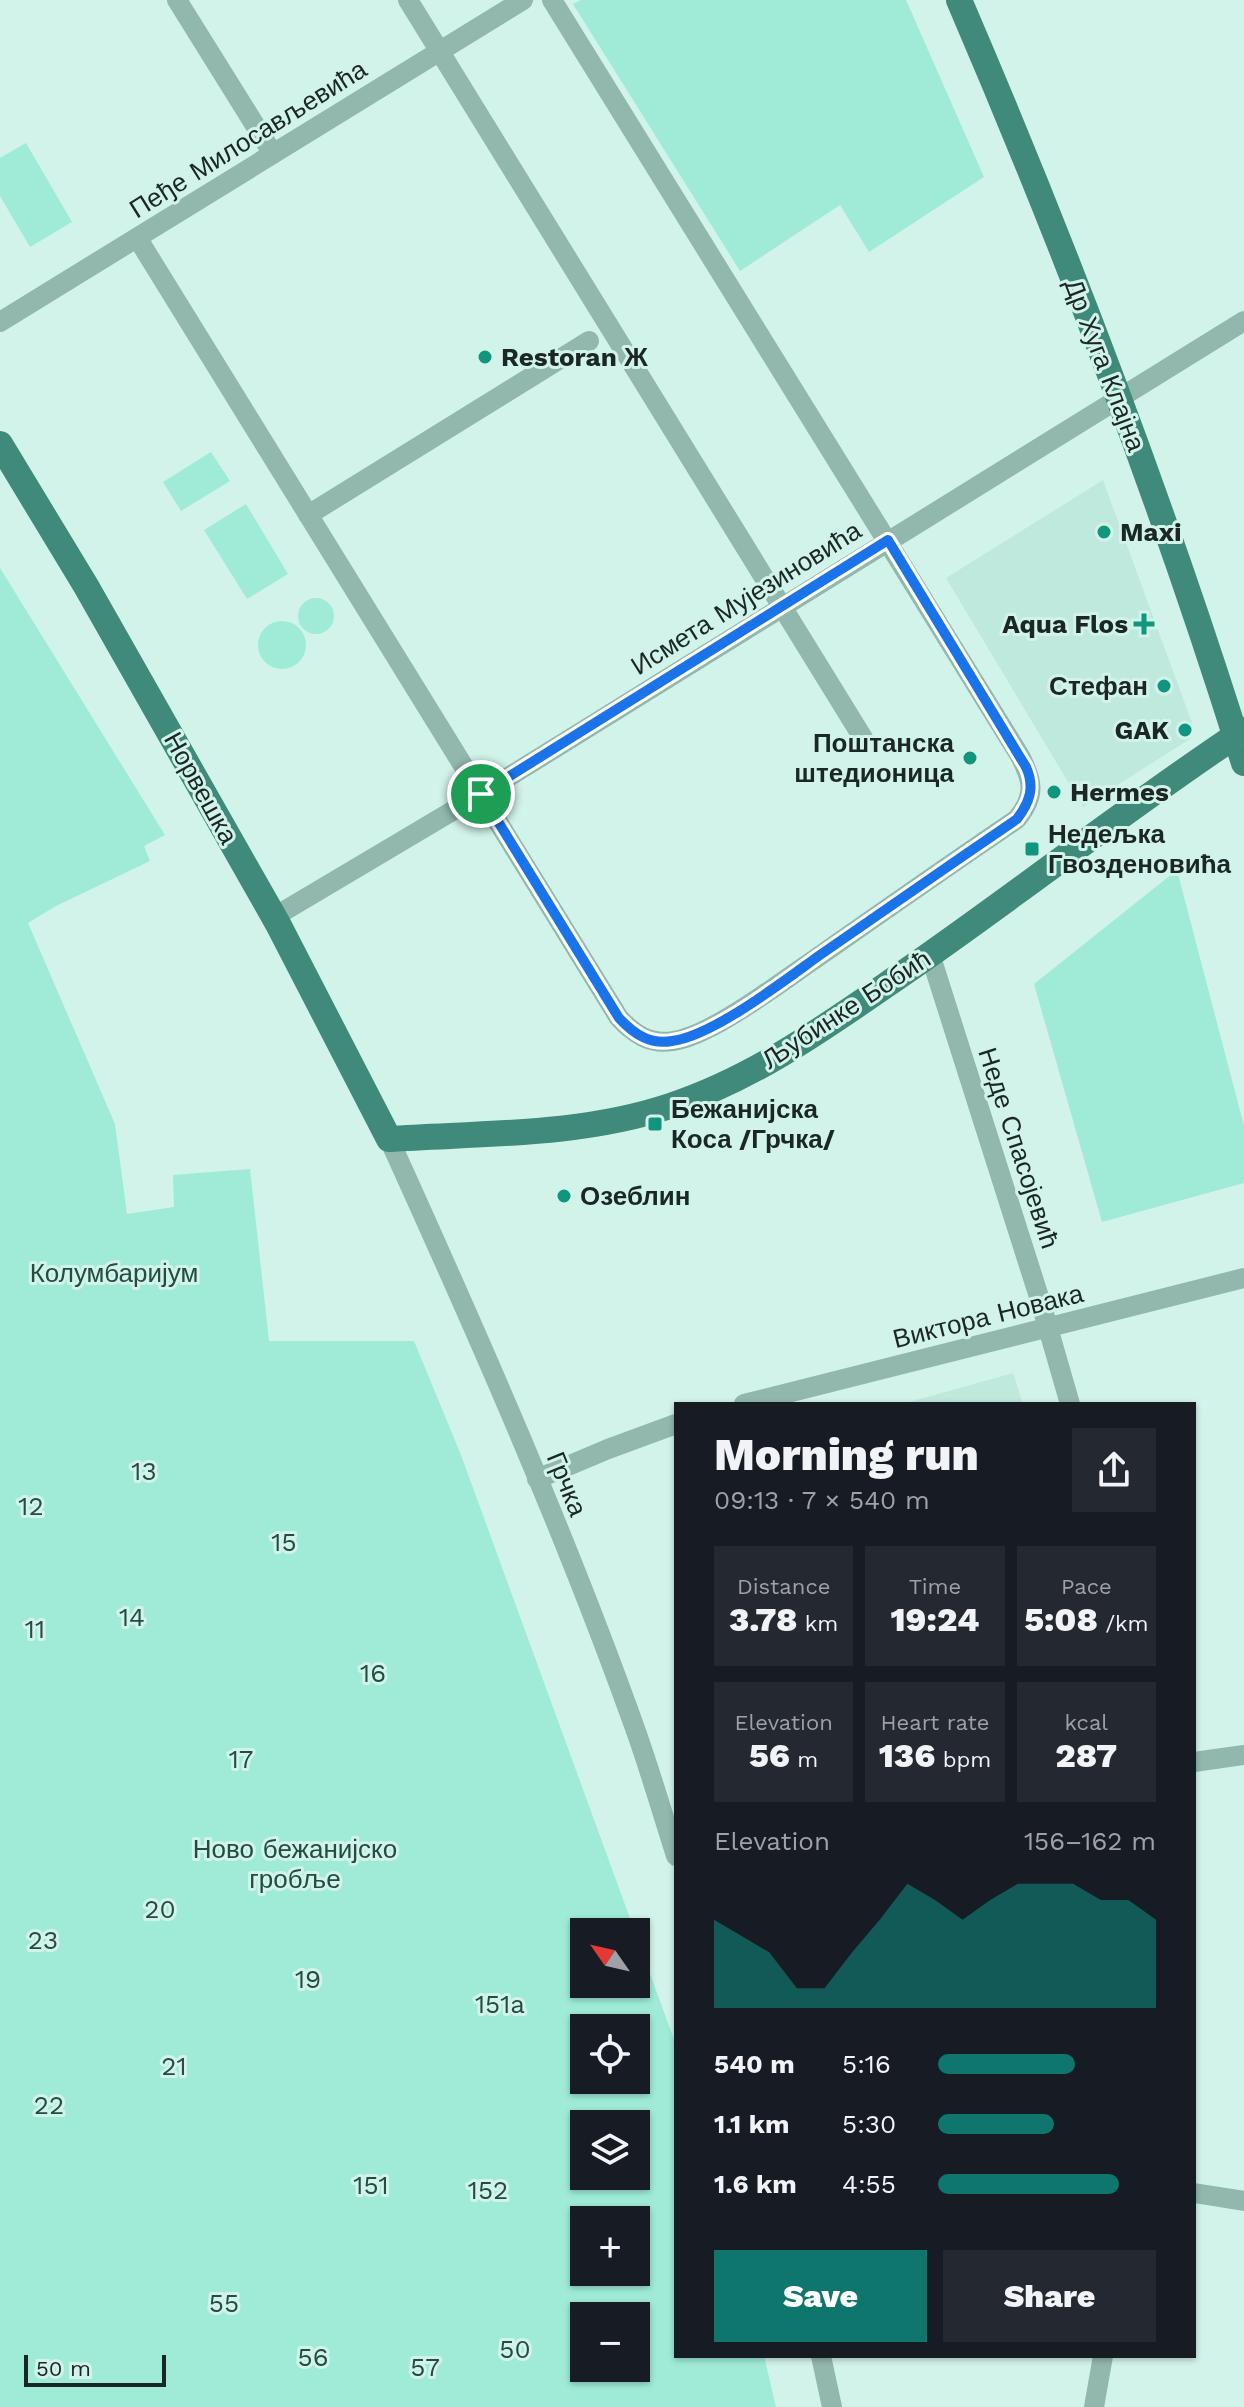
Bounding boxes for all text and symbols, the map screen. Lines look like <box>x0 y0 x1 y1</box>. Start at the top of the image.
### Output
street label: Пеђе Милосављевића <box>124 54 372 224</box>
street label: Др Хуга Клајна <box>1058 275 1152 456</box>
place label: Restoran Ж <box>501 342 648 372</box>
marker: Restoran Ж <box>476 348 494 366</box>
street label: Исмета Мујезиновића <box>626 515 867 681</box>
place label: Maxi <box>1120 517 1182 547</box>
marker: Maxi <box>1095 523 1113 541</box>
place label: Aqua Flos <box>1002 609 1128 639</box>
marker: Aqua Flos <box>1135 615 1153 633</box>
place label: Стефан <box>1049 671 1148 701</box>
marker: Стефан <box>1155 677 1173 695</box>
place label: GAK <box>1115 715 1169 745</box>
marker: GAK <box>1176 721 1194 739</box>
street label: Норвешка <box>158 727 244 850</box>
place label: Поштанска штедионица <box>794 728 955 788</box>
marker: Поштанска штедионица <box>961 749 979 767</box>
pin <box>447 760 515 828</box>
icon: arrive <box>459 772 503 816</box>
place label: Hermes <box>1070 777 1169 807</box>
marker: Hermes <box>1045 783 1063 801</box>
place label: Недељка Гвозденовића <box>1048 819 1232 879</box>
marker: Недељка Гвозденовића <box>1023 840 1041 858</box>
street label: Љубинке Бобић <box>756 943 936 1075</box>
street label: Неде Спасојевић <box>972 1044 1066 1252</box>
place label: Бежанијска Коса /Грчка/ <box>671 1094 835 1154</box>
marker: Бежанијска Коса /Грчка/ <box>646 1115 664 1133</box>
place label: Озеблин <box>580 1181 691 1211</box>
marker: Озеблин <box>555 1187 573 1205</box>
park label: Колумбаријум <box>30 1258 198 1288</box>
street label: Виктора Новака <box>890 1278 1087 1354</box>
button: share <box>1072 1428 1156 1512</box>
text: Morning run <box>714 1429 979 1481</box>
street label: Грчка <box>541 1448 594 1521</box>
park label: 13 <box>131 1456 157 1486</box>
text: 09:13 · 7 × 540 m <box>714 1485 930 1515</box>
park label: 12 <box>18 1491 44 1521</box>
park label: 15 <box>271 1527 297 1557</box>
text: Distance <box>737 1574 830 1599</box>
text: Time <box>909 1574 961 1599</box>
text: Pace <box>1061 1574 1112 1599</box>
text: 3.78 <box>729 1599 797 1639</box>
text: 19:24 <box>890 1599 980 1639</box>
text: 5:08 <box>1024 1599 1098 1639</box>
park label: 14 <box>119 1602 145 1632</box>
text: km <box>797 1611 838 1636</box>
text: /km <box>1098 1611 1148 1636</box>
park label: 11 <box>25 1614 45 1644</box>
park label: 16 <box>360 1658 386 1688</box>
text: Elevation <box>735 1710 833 1735</box>
text: Heart rate <box>881 1710 989 1735</box>
text: kcal <box>1065 1710 1108 1735</box>
text: 56 <box>749 1735 790 1775</box>
text: 136 <box>879 1735 935 1775</box>
text: 287 <box>1055 1735 1117 1775</box>
park label: 17 <box>229 1744 253 1774</box>
text: m <box>790 1747 818 1772</box>
text: bpm <box>935 1747 991 1772</box>
text: Elevation <box>714 1826 830 1856</box>
text: 156–162 m <box>1024 1826 1156 1856</box>
park label: Ново бежанијско гробље <box>193 1834 397 1894</box>
park label: 20 <box>144 1894 176 1924</box>
north arrow <box>570 1918 650 1998</box>
map controls <box>570 1918 650 2382</box>
park label: 23 <box>28 1925 58 1955</box>
park label: 19 <box>295 1964 321 1994</box>
park label: 151a <box>475 1989 525 2019</box>
button: locate <box>570 2014 650 2094</box>
text: 540 m <box>714 2049 795 2079</box>
text: 5:16 <box>842 2049 891 2079</box>
park label: 21 <box>161 2051 187 2081</box>
park label: 22 <box>34 2090 64 2120</box>
text: 1.1 km <box>714 2109 789 2139</box>
text: 5:30 <box>842 2109 896 2139</box>
button: layers <box>570 2110 650 2190</box>
text: 1.6 km <box>714 2169 797 2199</box>
text: 4:55 <box>842 2169 896 2199</box>
park label: 151 <box>353 2170 389 2200</box>
park label: 152 <box>468 2175 508 2205</box>
button: + <box>570 2206 650 2286</box>
button: Save <box>714 2250 927 2342</box>
button: Share <box>943 2250 1156 2342</box>
park label: 55 <box>209 2288 239 2318</box>
button: − <box>570 2302 650 2382</box>
park label: 50 <box>499 2334 531 2364</box>
park label: 56 <box>298 2342 328 2372</box>
scale bar <box>24 2351 166 2387</box>
park label: 57 <box>410 2352 440 2382</box>
text: 50 m <box>36 2356 91 2381</box>

